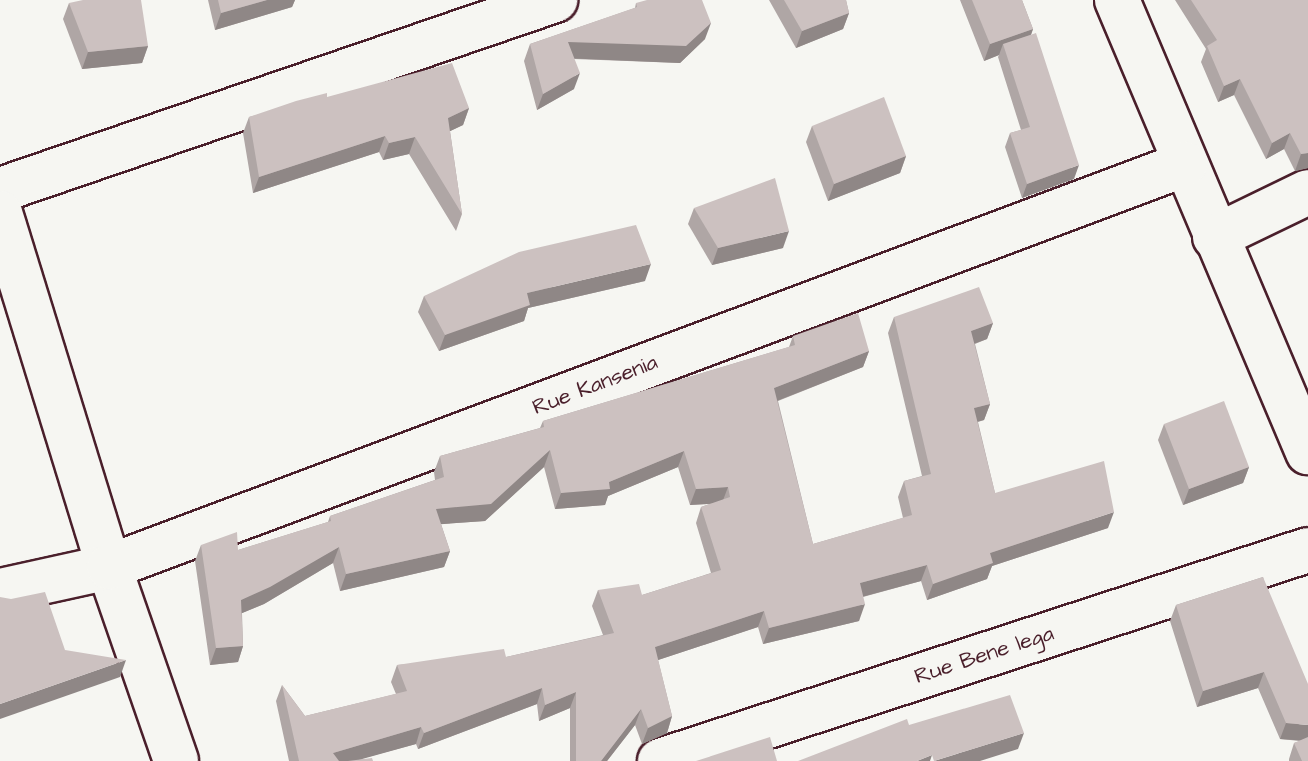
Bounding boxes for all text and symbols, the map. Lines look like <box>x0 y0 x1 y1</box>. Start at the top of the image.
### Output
street label: Rue Kansenia <box>529 349 661 421</box>
street label: Rue Bene lega <box>911 620 1057 690</box>

